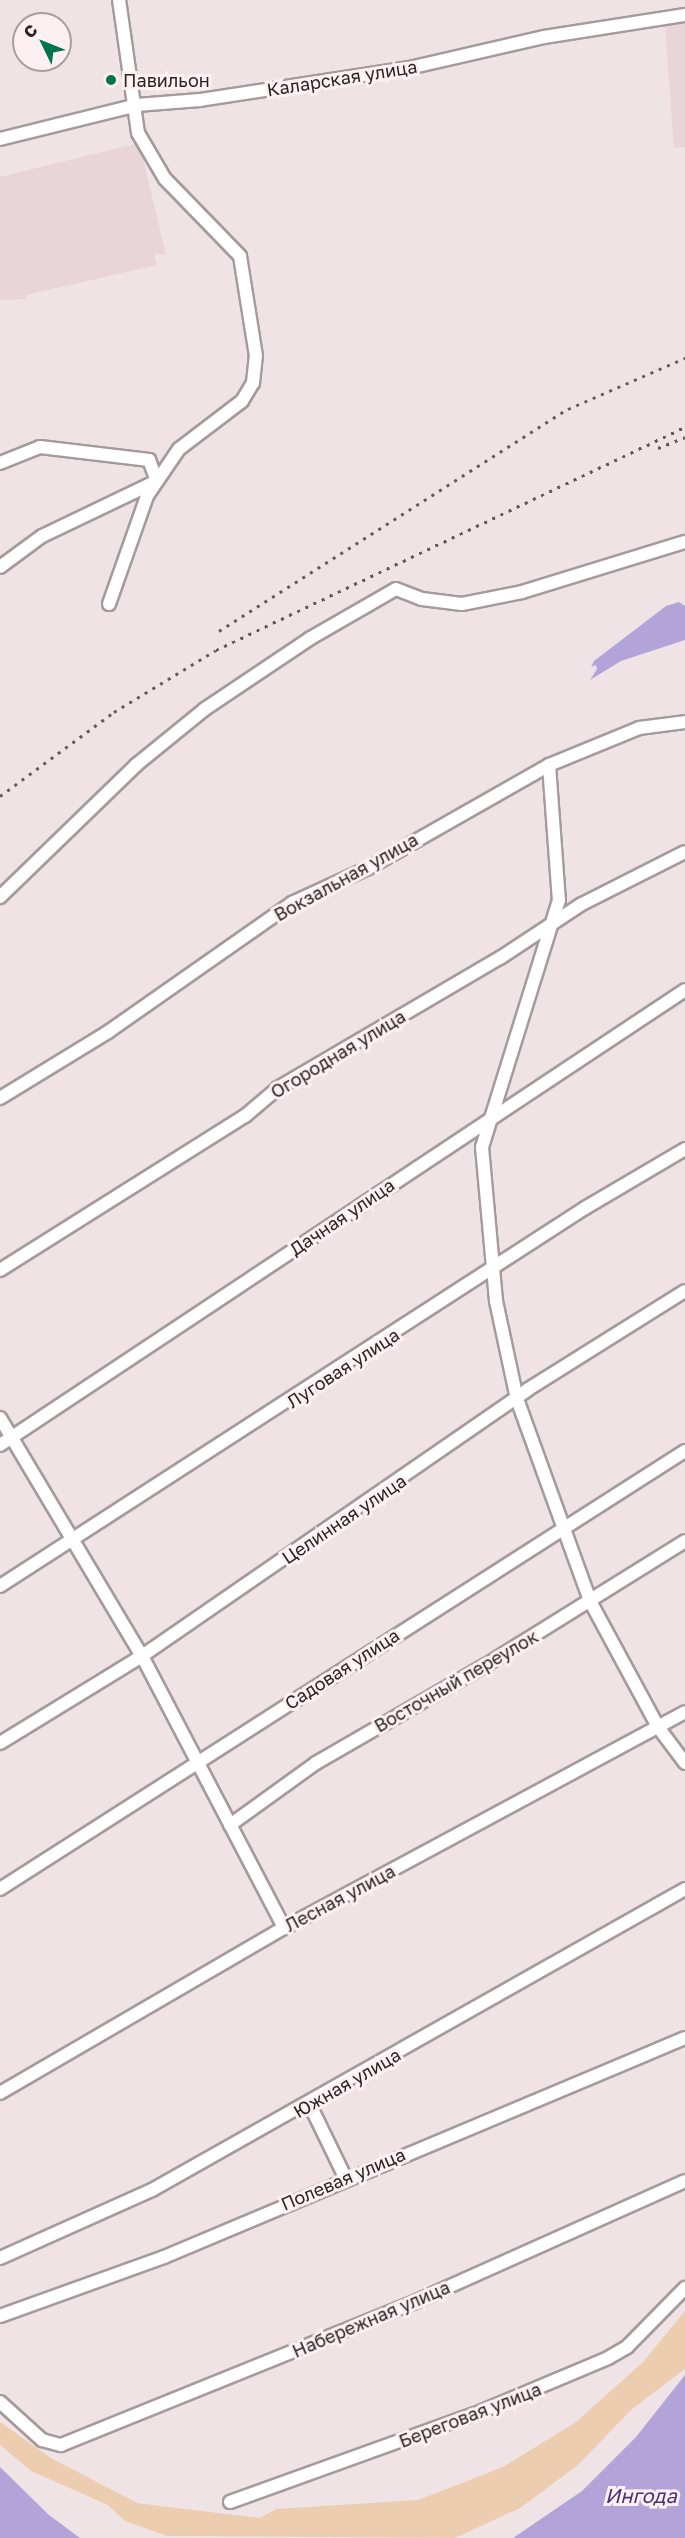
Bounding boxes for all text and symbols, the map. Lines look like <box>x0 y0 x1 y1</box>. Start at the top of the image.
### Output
north arrow <box>12 12 72 72</box>
text: С <box>19 20 41 42</box>
street label: Каларская улица <box>265 55 419 101</box>
place label: Павильон <box>123 69 210 91</box>
marker: Павильон <box>104 73 118 87</box>
street label: Вокзальная улица <box>270 828 422 926</box>
street label: Огородная улица <box>267 1005 409 1103</box>
street label: Дачная улица <box>285 1174 399 1260</box>
street label: Луговая улица <box>283 1324 403 1412</box>
street label: Целинная улица <box>278 1470 410 1568</box>
street label: Садовая улица <box>281 1624 403 1714</box>
street label: Восточный переулок <box>370 1625 542 1737</box>
street label: Лесная улица <box>281 1860 399 1936</box>
street label: Южная улица <box>290 2044 404 2122</box>
street label: Полевая улица <box>278 2143 408 2215</box>
street label: Набережная улица <box>289 2276 453 2362</box>
street label: Береговая улица <box>396 2378 544 2452</box>
water label: Ингода <box>605 2483 677 2507</box>

